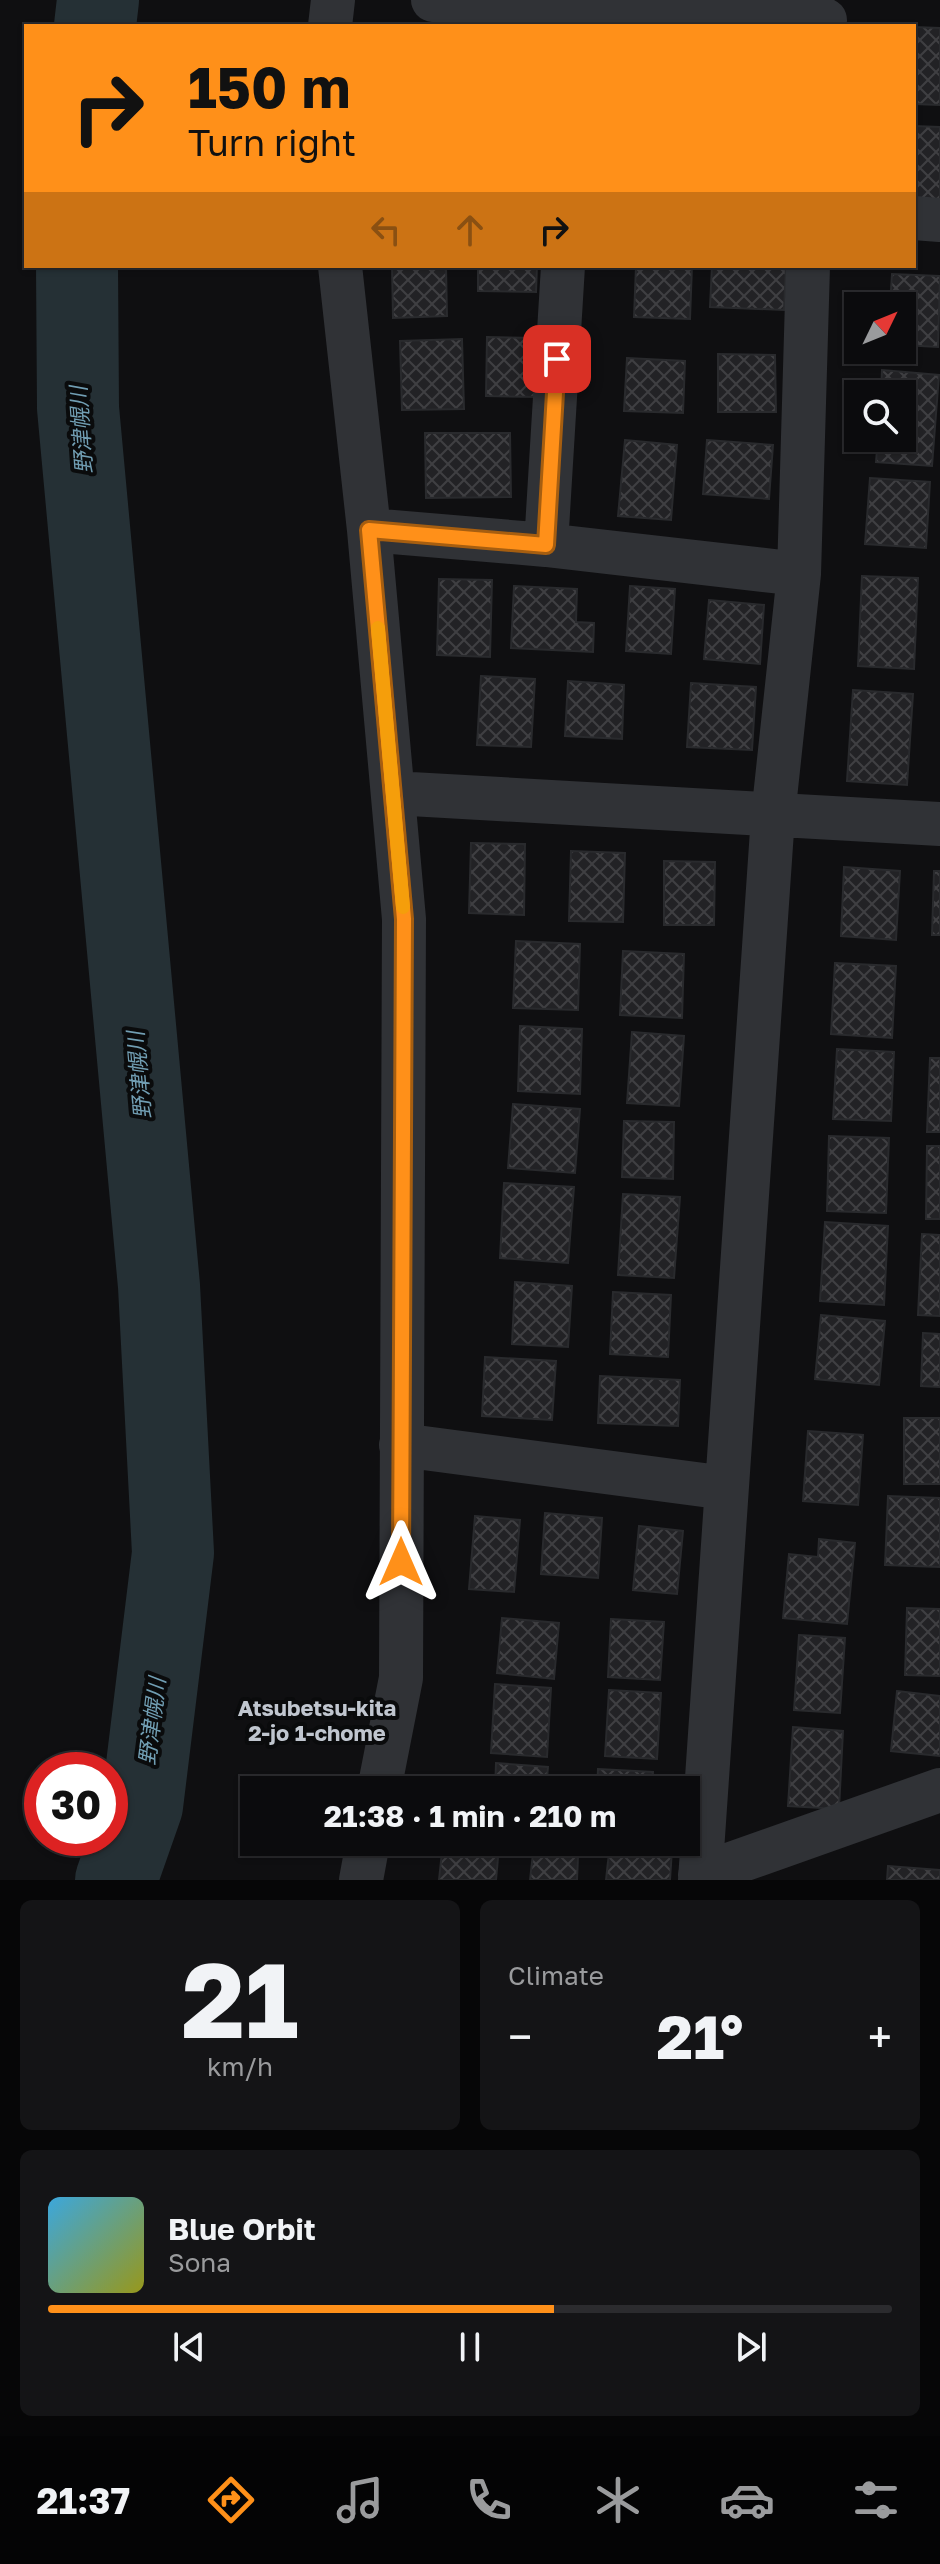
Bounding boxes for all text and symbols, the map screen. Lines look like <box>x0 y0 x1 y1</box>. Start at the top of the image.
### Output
text: 150 m <box>188 53 350 120</box>
icon: right <box>56 56 160 160</box>
text: Turn right <box>188 121 356 164</box>
icon: left <box>364 208 408 252</box>
icon: ahead <box>448 208 492 252</box>
icon: right <box>532 208 576 252</box>
north arrow <box>844 292 916 364</box>
map controls <box>844 292 916 452</box>
pin <box>523 325 591 393</box>
icon: arrive <box>535 337 579 381</box>
button: search <box>844 380 916 452</box>
water label: 野津幌川 <box>64 383 97 475</box>
water label: 野津幌川 <box>121 1028 156 1120</box>
position arrow <box>359 1520 443 1604</box>
water label: 野津幌川 <box>133 1674 171 1766</box>
district label: Atsubetsu-kita 2-jo 1-chome <box>238 1694 396 1746</box>
speed limit sign: 30 <box>24 1752 128 1856</box>
text: 21:38 · 1 min · 210 m <box>324 1798 616 1834</box>
text: 21 <box>181 1936 299 2061</box>
text: Climate <box>508 1960 604 1991</box>
text: 21° <box>657 2000 743 2072</box>
text: − <box>508 2010 532 2063</box>
text: + <box>868 2010 892 2063</box>
text: km/h <box>207 2051 273 2082</box>
text: Blue Orbit <box>168 2211 316 2247</box>
text: Sona <box>168 2247 231 2278</box>
icon: previous <box>167 2325 211 2369</box>
icon: pause <box>448 2325 492 2369</box>
icon: next <box>729 2325 773 2369</box>
icon: directions <box>203 2472 259 2528</box>
icon: music <box>332 2472 388 2528</box>
icon: phone <box>461 2472 517 2528</box>
icon: climate <box>590 2472 646 2528</box>
icon: car <box>719 2472 775 2528</box>
icon: filters <box>848 2472 904 2528</box>
text: 21:37 <box>36 2479 130 2522</box>

